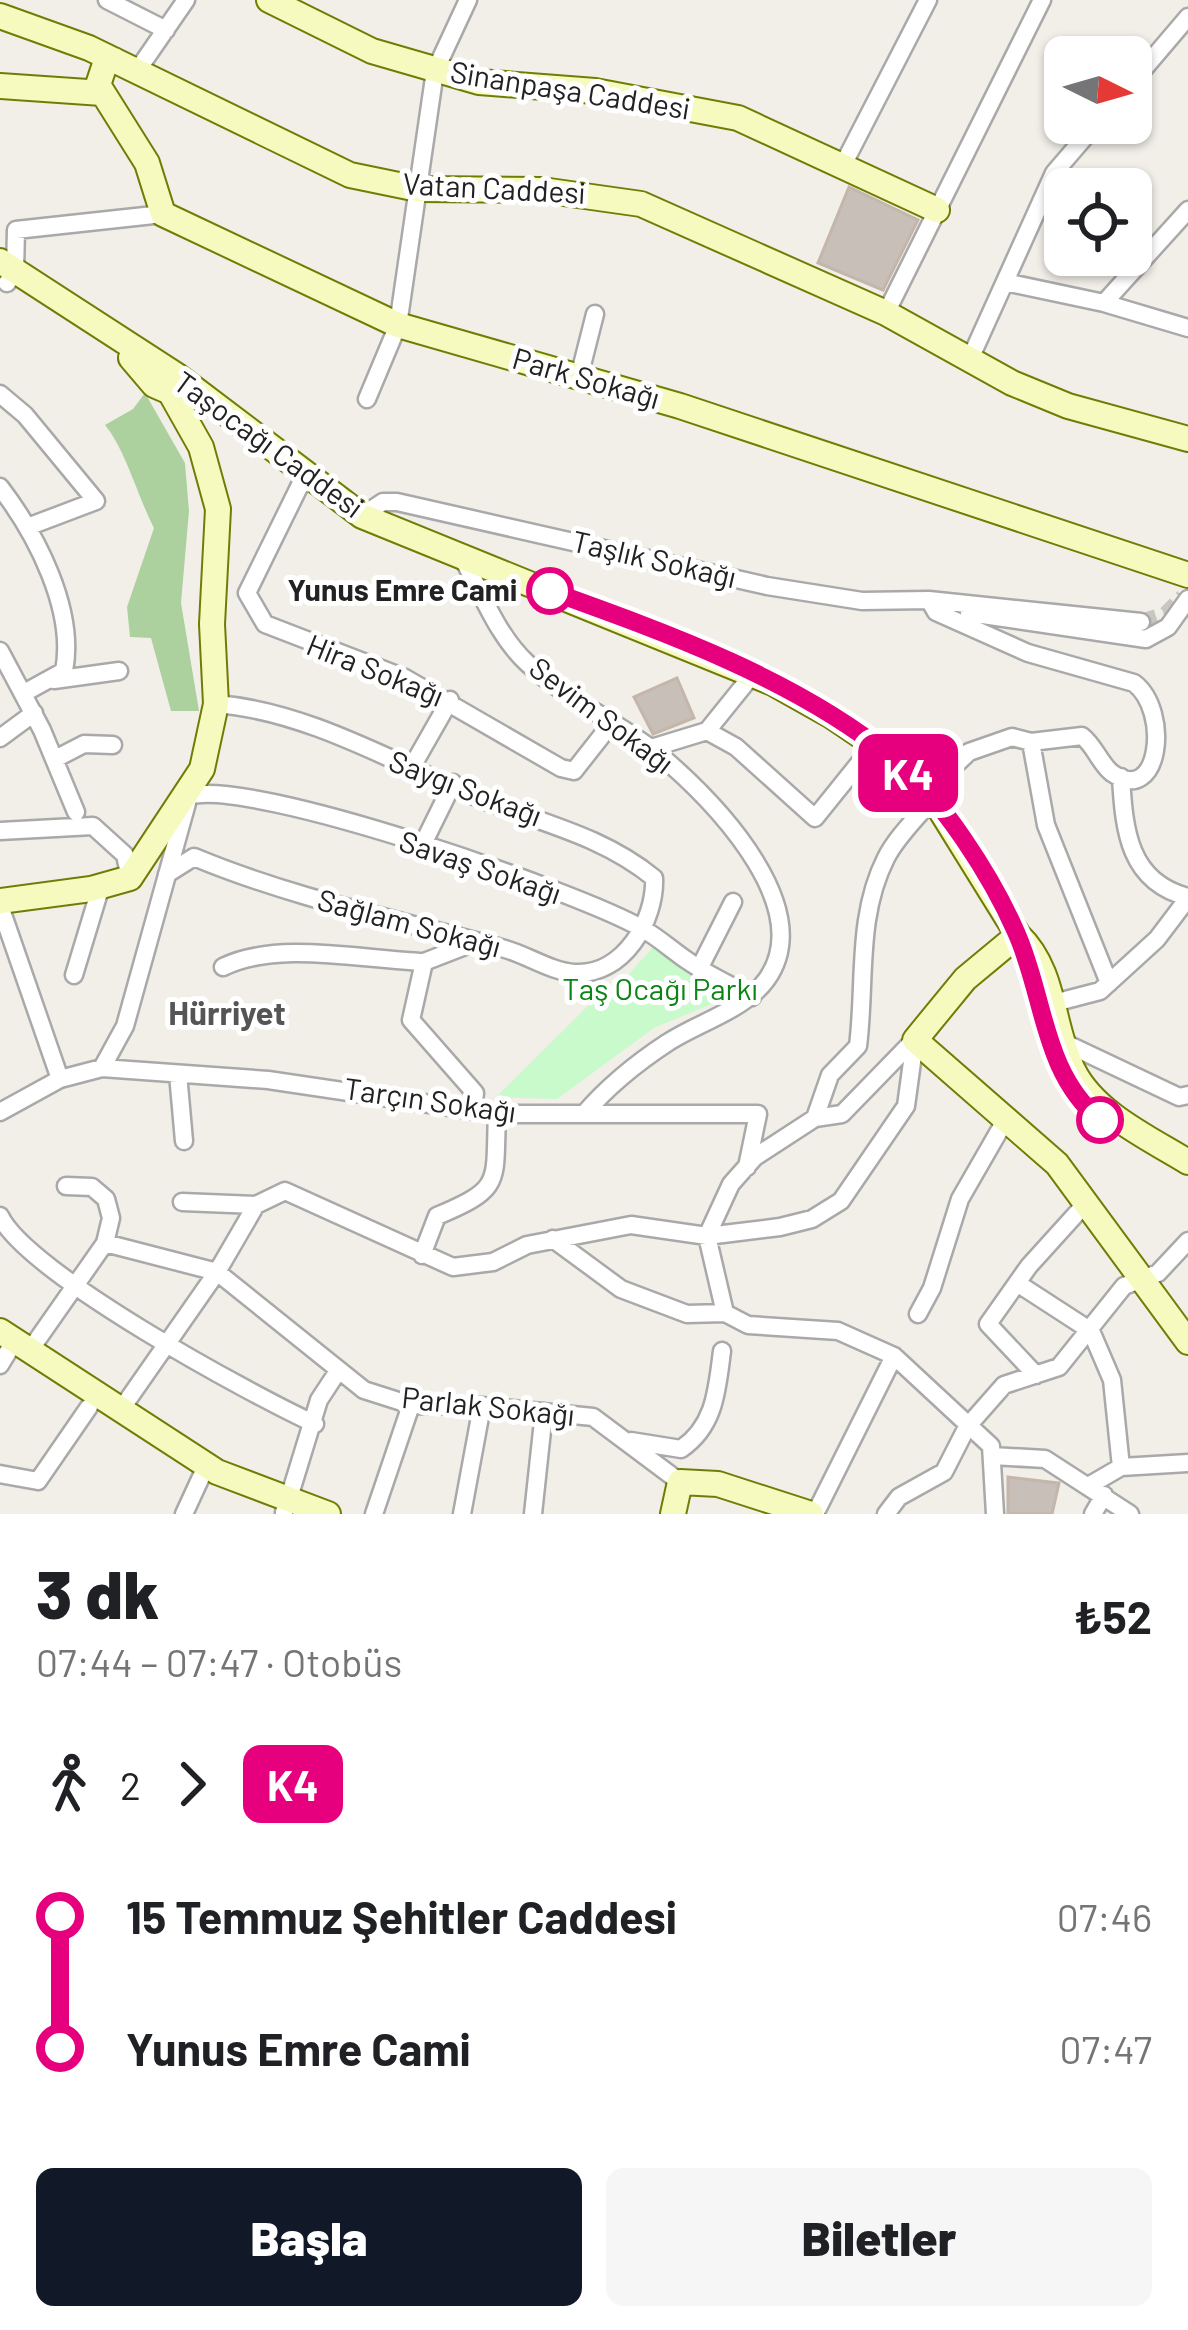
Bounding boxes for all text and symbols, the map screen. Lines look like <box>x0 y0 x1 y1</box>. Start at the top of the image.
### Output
north arrow <box>1044 36 1152 144</box>
map controls <box>1044 36 1152 276</box>
street label: Sinanpaşa Caddesi <box>448 52 693 126</box>
street label: Vatan Caddesi <box>402 164 586 210</box>
button: locate <box>1044 168 1152 276</box>
street label: Park Sokağı <box>509 339 664 415</box>
street label: Taşocağı Caddesi <box>168 363 371 524</box>
street label: Taşlık Sokağı <box>569 522 740 594</box>
marker: Yunus Emre Cami <box>528 569 572 613</box>
place label: Yunus Emre Cami <box>287 571 517 607</box>
street label: Hira Sokağı <box>302 625 450 713</box>
street label: Sevim Sokağı <box>523 649 681 780</box>
line badge: K4 <box>854 734 962 812</box>
street label: Saygı Sokağı <box>384 742 547 833</box>
text: K4 <box>882 748 934 798</box>
street label: Savaş Sokağı <box>395 822 566 911</box>
street label: Sağlam Sokağı <box>314 880 505 964</box>
park label: Taş Ocağı Parkı <box>562 970 758 1006</box>
district label: Hürriyet <box>168 992 286 1032</box>
street label: Tarçın Sokağı <box>342 1069 519 1129</box>
unlabelled marker <box>1078 1098 1122 1142</box>
street label: Parlak Sokağı <box>400 1378 576 1432</box>
text: 3 dk <box>36 1553 159 1632</box>
text: ₺52 <box>1073 1589 1152 1643</box>
text: 07:44 – 07:47 · Otobüs <box>36 1638 402 1685</box>
icon: walk <box>36 1751 102 1817</box>
icon: forward <box>159 1751 225 1817</box>
text: K4 <box>267 1759 319 1809</box>
text: 2 <box>120 1761 141 1808</box>
text: 15 Temmuz Şehitler Caddesi <box>126 1889 677 1943</box>
text: 07:46 <box>1057 1893 1152 1940</box>
text: Yunus Emre Cami <box>126 2021 470 2075</box>
text: 07:47 <box>1060 2025 1152 2072</box>
button: Başla <box>36 2168 582 2306</box>
button: Biletler <box>606 2168 1152 2306</box>

